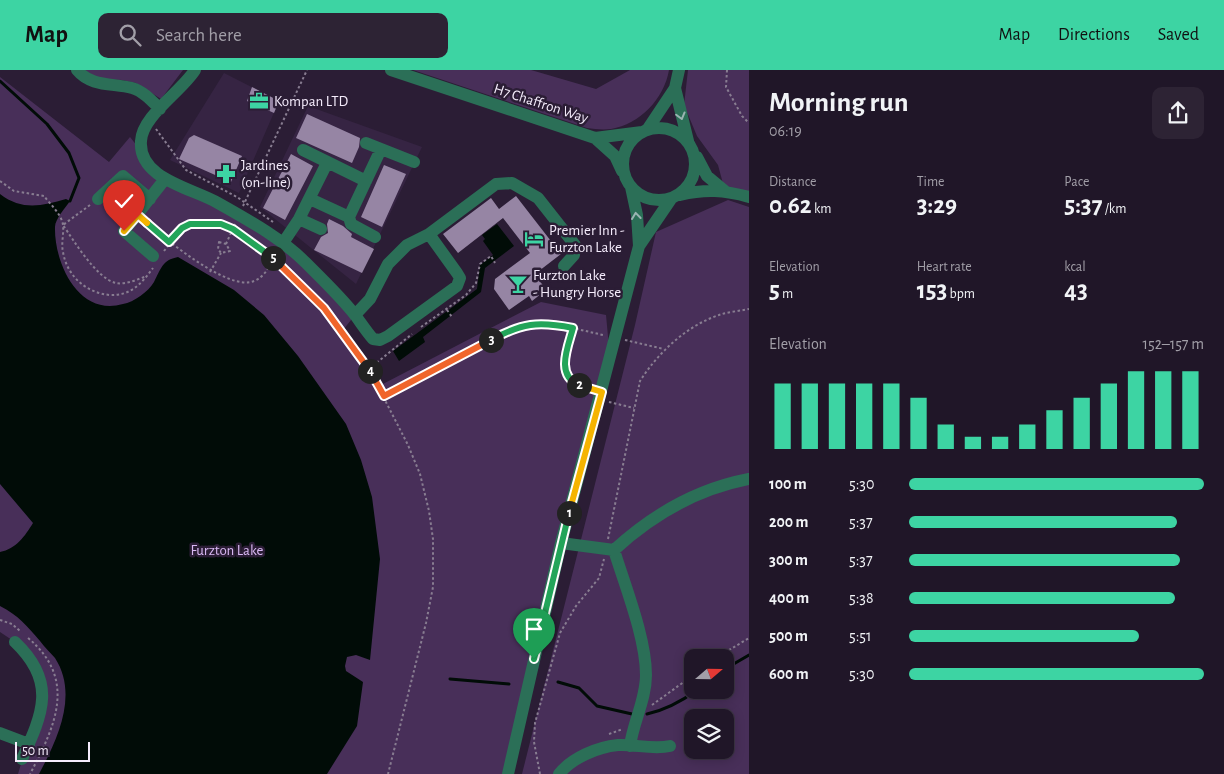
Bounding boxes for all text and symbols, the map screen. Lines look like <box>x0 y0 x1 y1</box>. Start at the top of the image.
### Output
search box <box>98 13 448 58</box>
icon: search <box>116 21 144 49</box>
text: Map <box>25 23 68 47</box>
text: Search here <box>156 26 242 45</box>
text: Map <box>999 26 1030 44</box>
text: Directions <box>1058 26 1130 44</box>
text: Saved <box>1158 26 1199 44</box>
street label: H7 Chaffron Way <box>492 81 591 126</box>
button: share <box>1152 87 1204 139</box>
text: Morning run <box>769 89 909 117</box>
office icon: Kompan LTD <box>248 90 270 112</box>
place label: Kompan LTD <box>274 94 349 109</box>
one-way arrow <box>675 111 686 120</box>
text: 06:19 <box>769 123 802 139</box>
place label: Jardines (on-line) <box>241 158 291 190</box>
pharmacy icon: Jardines (on-line) <box>215 163 237 185</box>
text: Distance <box>769 175 816 189</box>
text: Time <box>917 175 945 189</box>
text: Pace <box>1064 175 1090 189</box>
pin <box>103 180 145 231</box>
icon: check <box>110 187 138 215</box>
text: 0.62 <box>769 193 812 218</box>
text: 3:29 <box>917 193 957 218</box>
text: 5:37 <box>1064 193 1102 218</box>
text: km <box>812 202 832 216</box>
text: /km <box>1102 202 1126 216</box>
one-way arrow <box>631 212 642 220</box>
place label: Premier Inn - Furzton Lake <box>549 223 625 255</box>
hotel icon: Premier Inn - Furzton Lake <box>523 228 545 250</box>
pin: 5 <box>260 246 286 270</box>
text: 5 <box>270 251 277 265</box>
text: Elevation <box>769 260 820 274</box>
text: Heart rate <box>917 260 972 274</box>
text: kcal <box>1064 260 1086 274</box>
place label: Furzton Lake - Hungry Horse <box>533 268 621 300</box>
bar icon: Furzton Lake - Hungry Horse <box>507 273 529 295</box>
text: 5 <box>769 278 780 303</box>
text: 153 <box>917 278 947 303</box>
text: 43 <box>1064 278 1088 303</box>
text: m <box>780 287 793 301</box>
text: bpm <box>947 287 975 301</box>
pin: 3 <box>478 328 504 352</box>
text: 3 <box>488 333 495 347</box>
text: Elevation <box>769 336 827 352</box>
text: 152–157 m <box>1143 336 1204 352</box>
pin: 4 <box>358 358 382 384</box>
text: 4 <box>367 364 374 378</box>
pin: 2 <box>566 372 592 398</box>
text: 2 <box>576 378 583 392</box>
text: 100 m <box>769 476 807 492</box>
text: 5:30 <box>849 476 874 492</box>
pin: 1 <box>556 500 582 526</box>
text: 1 <box>567 506 572 520</box>
text: 200 m <box>769 514 809 530</box>
text: 5:37 <box>849 514 873 530</box>
park label: Furzton Lake <box>190 543 264 558</box>
text: 300 m <box>769 552 808 568</box>
text: 5:37 <box>849 552 873 568</box>
text: 400 m <box>769 590 809 606</box>
text: 5:38 <box>849 590 874 606</box>
pin <box>513 608 555 659</box>
icon: arrive <box>520 615 548 643</box>
text: 500 m <box>769 628 808 644</box>
text: 5:51 <box>849 628 872 644</box>
north arrow <box>684 649 734 699</box>
map controls <box>684 649 734 759</box>
text: 600 m <box>769 666 809 682</box>
text: 5:30 <box>849 666 874 682</box>
button: layers <box>684 709 734 759</box>
scale bar <box>15 739 90 762</box>
text: 50 m <box>22 744 49 758</box>

